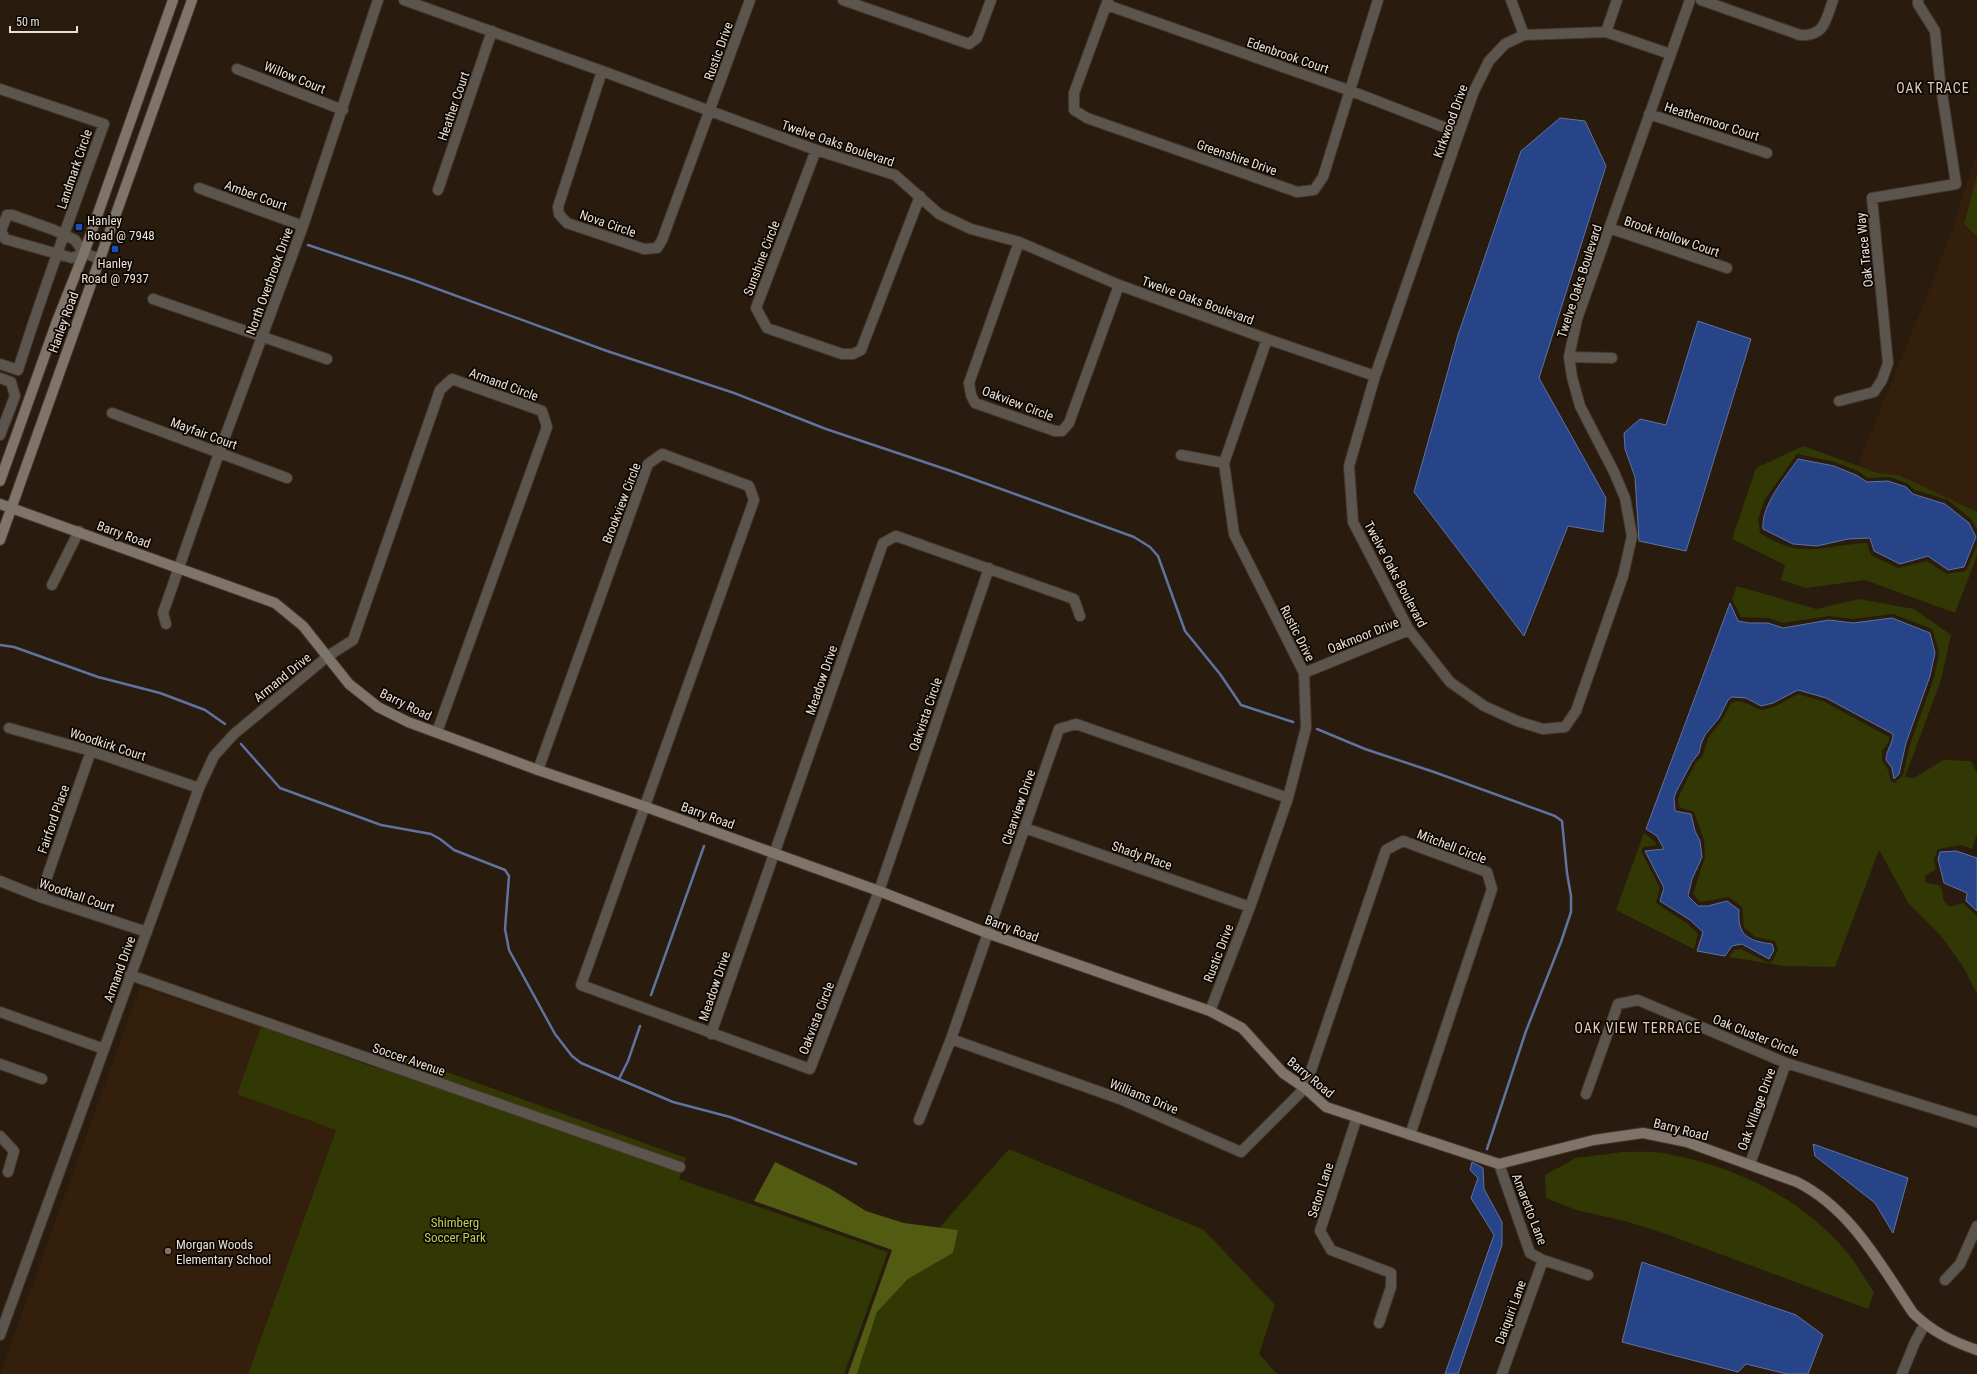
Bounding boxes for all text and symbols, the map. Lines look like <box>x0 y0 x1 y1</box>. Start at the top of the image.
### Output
scale bar <box>10 8 77 34</box>
text: 50 m <box>16 15 40 29</box>
street label: Rustic Drive <box>701 20 736 82</box>
street label: Edenbrook Court <box>1245 34 1331 77</box>
street label: Willow Court <box>262 58 328 97</box>
street label: Heather Court <box>435 70 472 143</box>
district label: OAK TRACE <box>1896 80 1970 96</box>
street label: Kirkwood Drive <box>1430 83 1471 160</box>
street label: Heathermoor Court <box>1663 99 1761 144</box>
street label: Twelve Oaks Boulevard <box>780 117 896 170</box>
street label: Landmark Circle <box>54 127 95 211</box>
street label: Greenshire Drive <box>1195 137 1279 178</box>
street label: Amber Court <box>223 177 289 214</box>
street label: Nova Circle <box>578 207 638 240</box>
street label: Oak Trace Way <box>1853 211 1876 288</box>
place label: Hanley Road @ 7948 <box>87 213 155 243</box>
street label: Brook Hollow Court <box>1622 213 1722 260</box>
street label: Sunshine Circle <box>740 219 783 298</box>
marker: Hanley Road @ 7948 <box>74 222 84 232</box>
street label: Twelve Oaks Boulevard <box>1554 223 1605 340</box>
street label: North Overbrook Drive <box>243 225 296 337</box>
marker: Hanley Road @ 7937 <box>110 244 120 254</box>
place label: Hanley Road @ 7937 <box>81 256 149 286</box>
street label: Twelve Oaks Boulevard <box>1140 273 1256 328</box>
street label: Hanley Road <box>45 289 81 355</box>
street label: Armand Circle <box>467 365 540 404</box>
street label: Oakview Circle <box>980 383 1056 424</box>
street label: Mayfair Court <box>168 414 239 453</box>
street label: Brookview Circle <box>599 461 644 546</box>
street label: Barry Road <box>95 518 153 551</box>
street label: Twelve Oaks Boulevard <box>1361 519 1430 630</box>
street label: Rustic Drive <box>1277 603 1318 664</box>
street label: Oakmoor Drive <box>1325 614 1401 657</box>
street label: Meadow Drive <box>803 643 840 717</box>
street label: Armand Drive <box>251 650 314 705</box>
street label: Oakvista Circle <box>906 675 945 753</box>
street label: Barry Road <box>377 685 434 723</box>
street label: Woodkirk Court <box>68 725 148 764</box>
street label: Clearview Drive <box>999 767 1038 847</box>
street label: Fairford Place <box>35 783 72 856</box>
street label: Barry Road <box>679 799 737 832</box>
street label: Mitchell Circle <box>1415 826 1489 867</box>
street label: Shady Place <box>1110 838 1174 873</box>
street label: Woodhall Court <box>37 876 117 915</box>
street label: Barry Road <box>983 912 1041 945</box>
street label: Rustic Drive <box>1201 922 1236 984</box>
street label: Armand Drive <box>101 934 138 1004</box>
street label: Meadow Drive <box>696 949 733 1023</box>
street label: Oakvista Circle <box>796 980 837 1057</box>
street label: Oak Cluster Circle <box>1711 1011 1801 1060</box>
district label: OAK VIEW TERRACE <box>1574 1020 1702 1036</box>
street label: Soccer Avenue <box>371 1040 447 1079</box>
street label: Barry Road <box>1284 1054 1337 1101</box>
street label: Oak Village Drive <box>1735 1066 1778 1153</box>
street label: Williams Drive <box>1107 1076 1180 1117</box>
street label: Barry Road <box>1652 1115 1710 1144</box>
street label: Seton Lane <box>1305 1161 1336 1220</box>
street label: Amaretto Lane <box>1509 1171 1550 1247</box>
park label: Shimberg Soccer Park <box>424 1215 486 1245</box>
place label: Morgan Woods Elementary School <box>176 1237 271 1267</box>
marker: Morgan Woods Elementary School <box>163 1246 173 1256</box>
street label: Daiquiri Lane <box>1492 1278 1529 1346</box>

